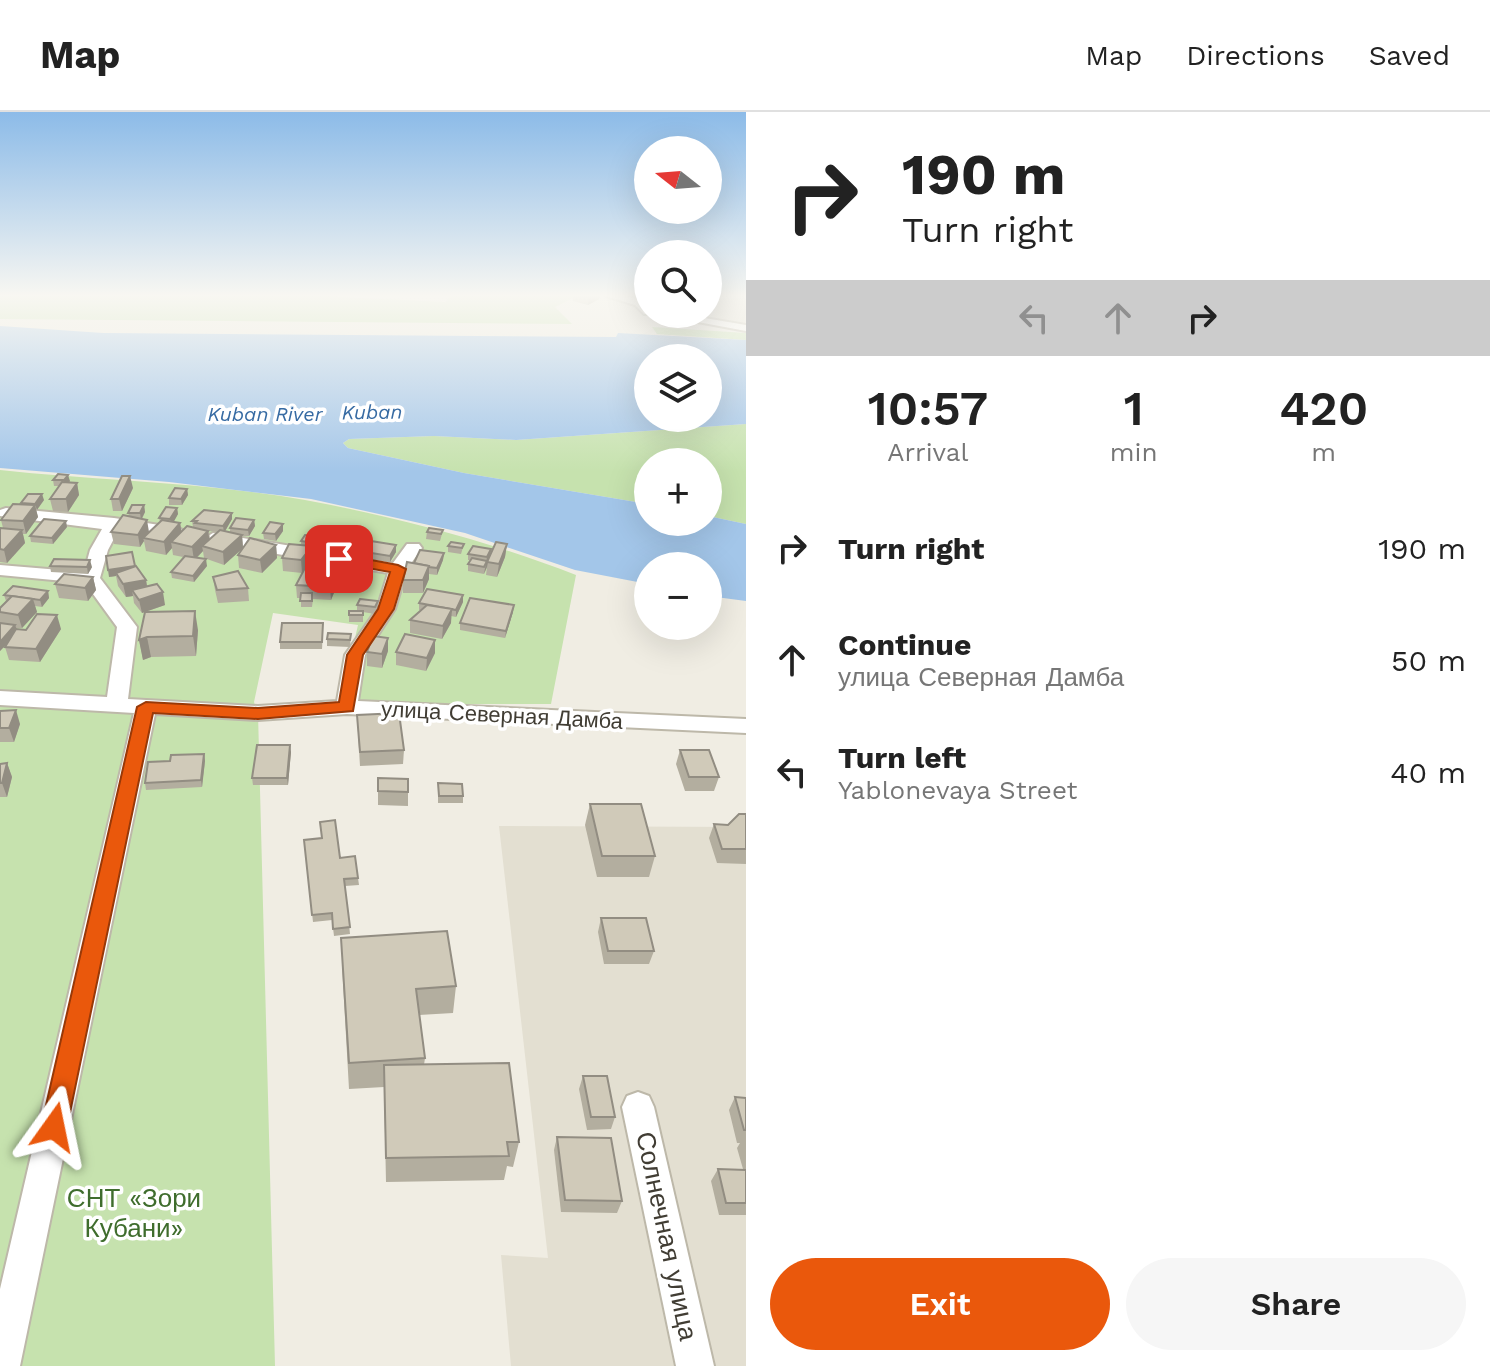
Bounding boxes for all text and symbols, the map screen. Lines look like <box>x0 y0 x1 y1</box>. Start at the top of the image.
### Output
text: Map <box>40 33 120 77</box>
text: Map <box>1085 39 1142 72</box>
text: Directions <box>1186 39 1325 72</box>
text: Saved <box>1369 39 1450 72</box>
north arrow <box>634 136 722 224</box>
map controls <box>634 136 722 640</box>
text: 190 m <box>902 142 1065 208</box>
icon: right <box>770 144 874 248</box>
text: Turn right <box>902 209 1073 251</box>
button: search <box>634 240 722 328</box>
icon: left <box>1012 296 1056 340</box>
icon: ahead <box>1096 296 1140 340</box>
icon: right <box>1180 296 1224 340</box>
button: layers <box>634 344 722 432</box>
text: 10:57 <box>868 380 988 437</box>
text: 1 <box>1124 380 1144 437</box>
text: 420 <box>1279 380 1368 437</box>
water label: Kuban <box>341 399 403 425</box>
water label: Kuban River <box>208 402 324 426</box>
text: Arrival <box>887 437 968 467</box>
text: min <box>1110 437 1158 467</box>
text: m <box>1311 437 1336 467</box>
button: + <box>634 448 722 536</box>
pin <box>305 525 373 593</box>
icon: right <box>770 526 814 570</box>
text: Turn right <box>838 531 984 566</box>
text: 190 m <box>1378 531 1466 566</box>
icon: arrive <box>317 537 361 581</box>
button: − <box>634 552 722 640</box>
text: Continue <box>838 627 971 662</box>
icon: ahead <box>770 638 814 682</box>
text: 50 m <box>1391 643 1466 678</box>
text: улица Северная Дамба <box>838 662 1124 692</box>
street label: улица Северная Дамба <box>380 696 624 734</box>
text: Turn left <box>838 740 966 775</box>
icon: left <box>770 750 814 794</box>
text: 40 m <box>1390 755 1466 790</box>
text: Yablonevaya Street <box>838 775 1077 805</box>
position arrow <box>12 1085 96 1169</box>
street label: Солнечная улица <box>630 1129 704 1344</box>
park label: СНТ «Зори Кубани» <box>67 1183 201 1243</box>
button: Exit <box>770 1258 1110 1350</box>
button: Share <box>1126 1258 1466 1350</box>

